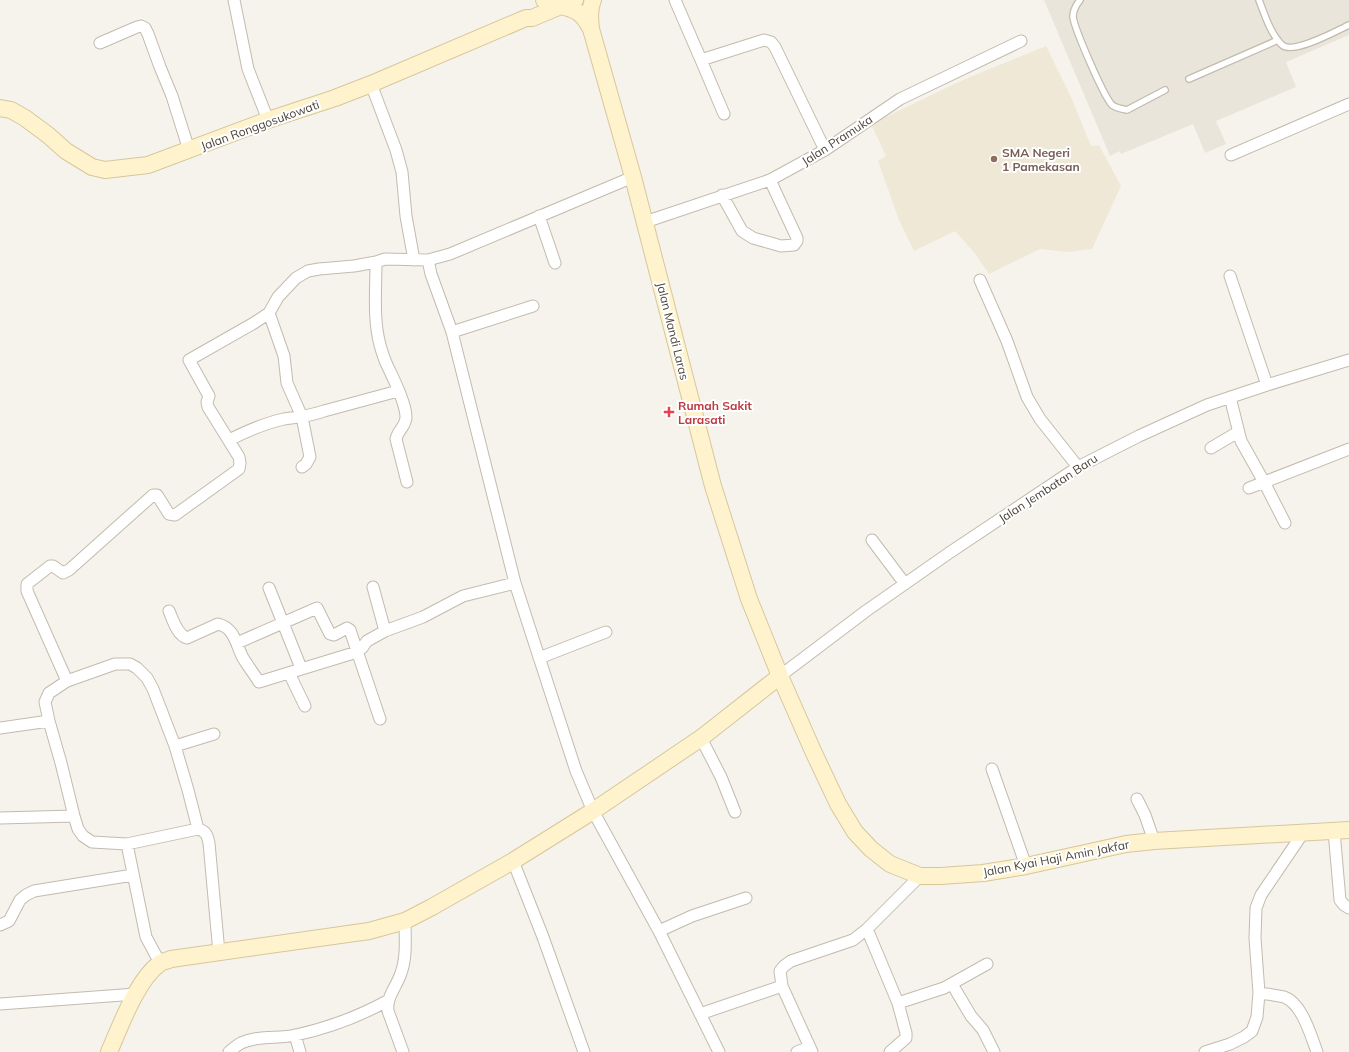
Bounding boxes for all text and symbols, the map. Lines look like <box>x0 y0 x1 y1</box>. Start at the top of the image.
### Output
street label: Jalan Ronggosukowati <box>199 97 321 153</box>
street label: Jalan Pramuka <box>799 112 875 168</box>
place label: SMA Negeri 1 Pamekasan <box>1002 145 1080 174</box>
marker: SMA Negeri 1 Pamekasan <box>989 154 999 164</box>
street label: Jalan Mandi Laras <box>654 281 692 382</box>
place label: Rumah Sakit Larasati <box>678 398 752 427</box>
marker: Rumah Sakit Larasati <box>663 406 675 418</box>
street label: Jalan Jembatan Baru <box>996 450 1100 526</box>
street label: Jalan Kyai Haji Amin Jakfar <box>982 836 1131 880</box>

